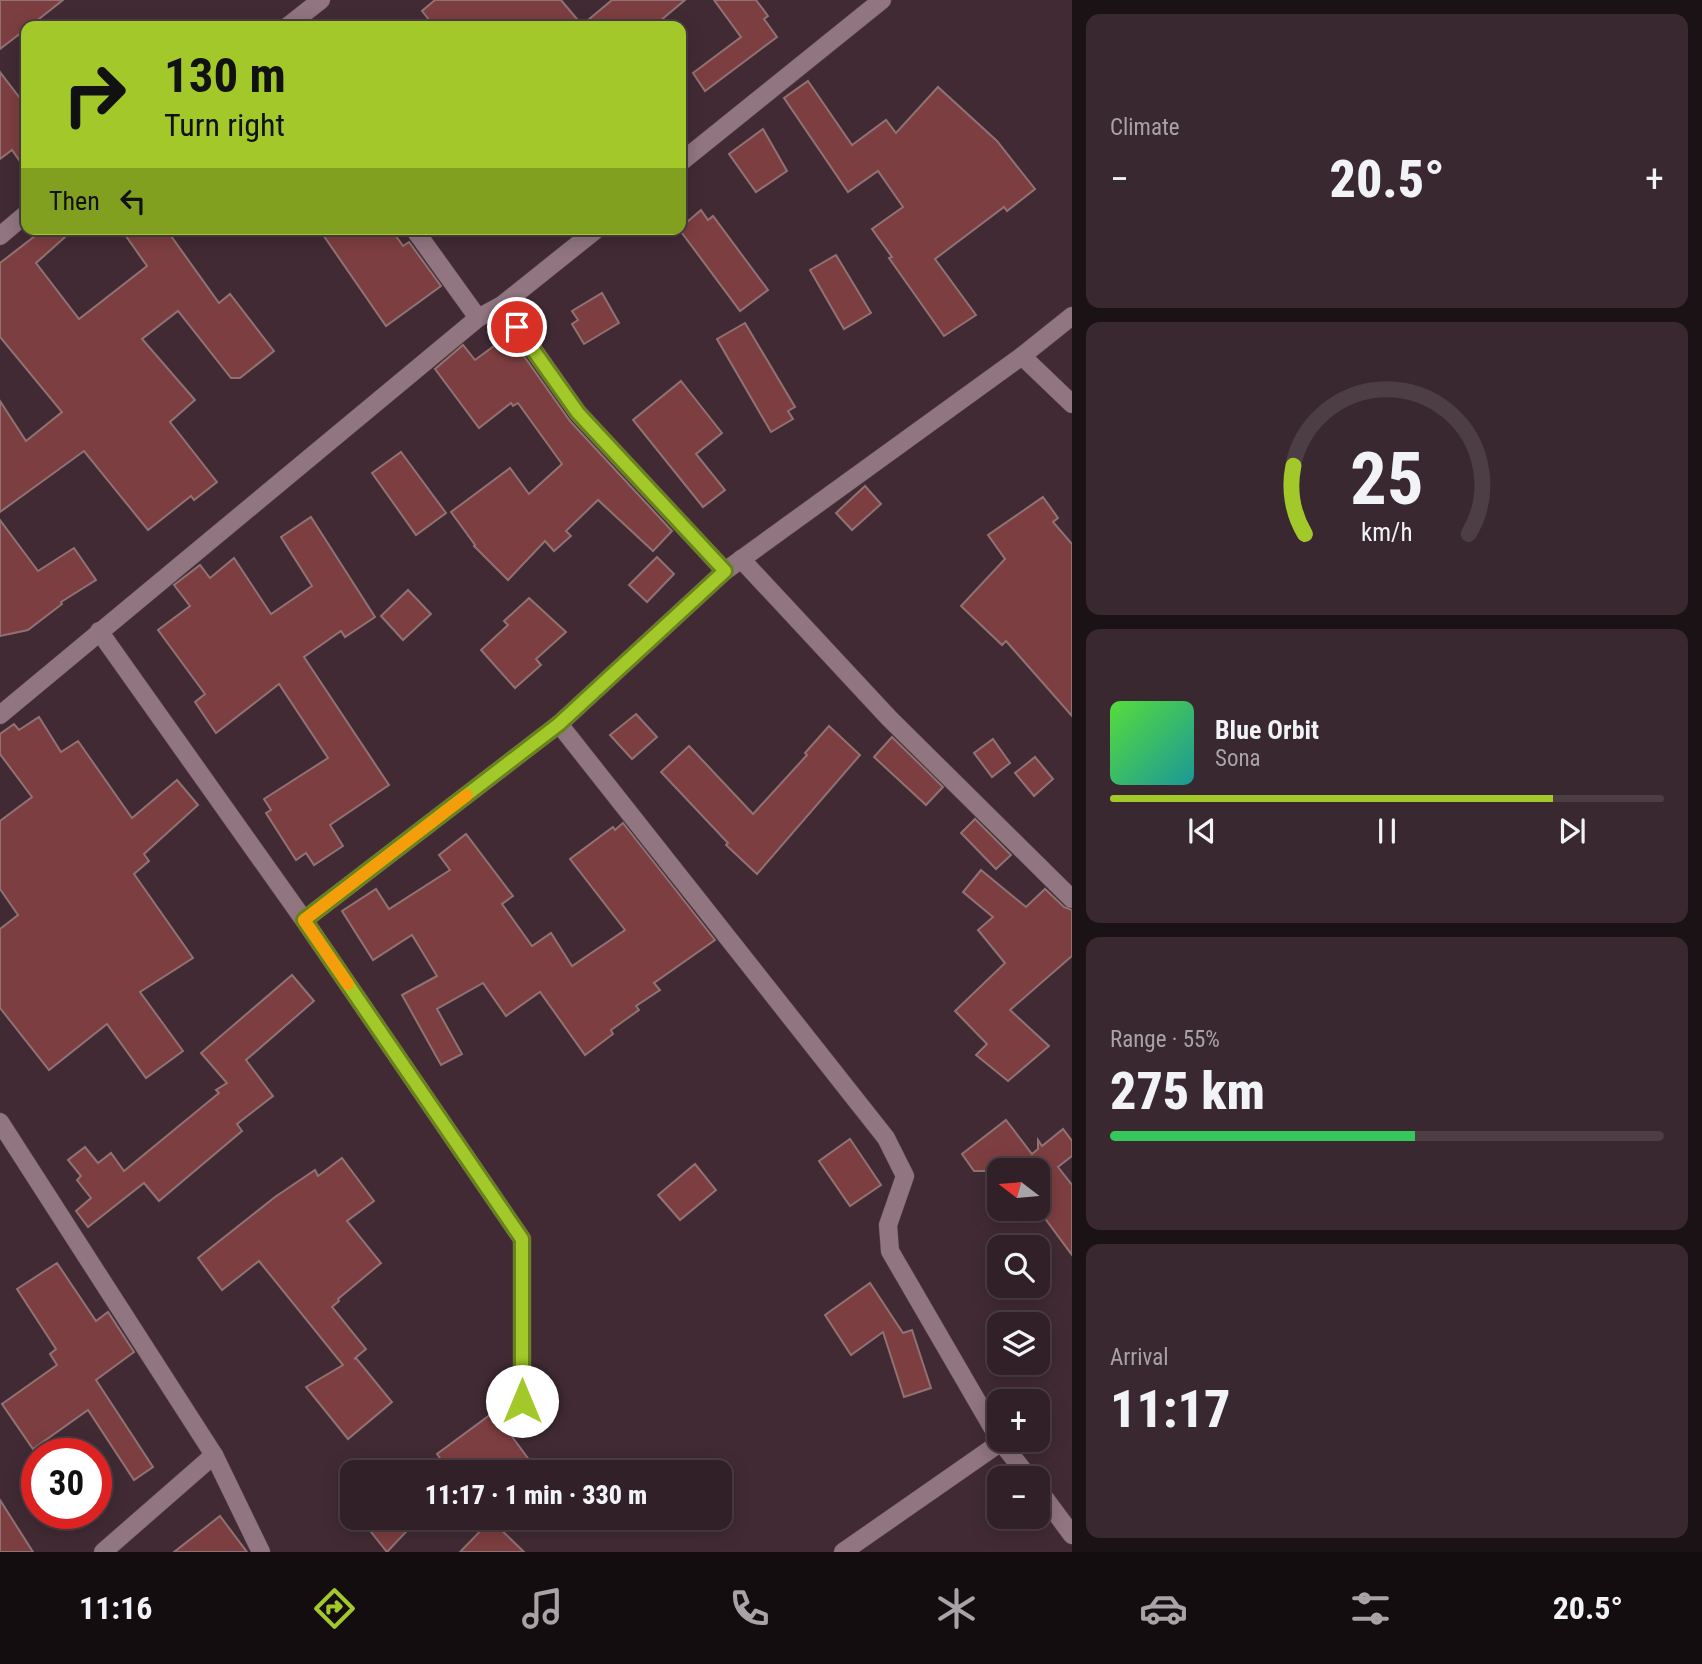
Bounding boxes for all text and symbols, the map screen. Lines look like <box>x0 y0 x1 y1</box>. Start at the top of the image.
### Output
text: 130 m <box>164 47 286 104</box>
icon: right <box>49 49 140 140</box>
text: Turn right <box>164 106 285 144</box>
text: Climate <box>1110 114 1180 141</box>
text: 20.5° <box>1329 149 1445 210</box>
text: − <box>1110 157 1129 201</box>
text: + <box>1645 157 1664 201</box>
icon: left <box>114 182 152 220</box>
text: Then <box>49 186 100 216</box>
pin <box>487 297 547 357</box>
icon: arrive <box>498 308 536 346</box>
text: 25 <box>1350 437 1424 523</box>
text: km/h <box>1361 518 1413 547</box>
text: Blue Orbit <box>1215 715 1319 745</box>
text: Sona <box>1215 745 1261 772</box>
icon: previous <box>1183 812 1221 850</box>
icon: pause <box>1368 812 1406 850</box>
icon: next <box>1553 812 1591 850</box>
text: Range · 55% <box>1110 1026 1220 1053</box>
text: 275 km <box>1110 1061 1265 1122</box>
north arrow <box>987 1158 1050 1222</box>
map controls <box>987 1158 1050 1529</box>
button: search <box>987 1235 1050 1298</box>
button: layers <box>987 1312 1050 1375</box>
text: Arrival <box>1110 1344 1169 1371</box>
position arrow <box>485 1364 559 1438</box>
text: 11:17 <box>1110 1379 1230 1440</box>
button: + <box>987 1389 1050 1452</box>
speed limit sign: 30 <box>21 1438 112 1529</box>
button: − <box>987 1466 1050 1529</box>
text: 11:17 · 1 min · 330 m <box>425 1480 647 1510</box>
icon: directions <box>310 1584 359 1633</box>
icon: music <box>518 1584 567 1633</box>
icon: phone <box>725 1584 774 1633</box>
icon: climate <box>932 1584 981 1633</box>
icon: car <box>1139 1584 1188 1633</box>
icon: filters <box>1346 1584 1395 1633</box>
text: 11:16 <box>79 1589 152 1627</box>
text: 20.5° <box>1553 1589 1623 1627</box>

